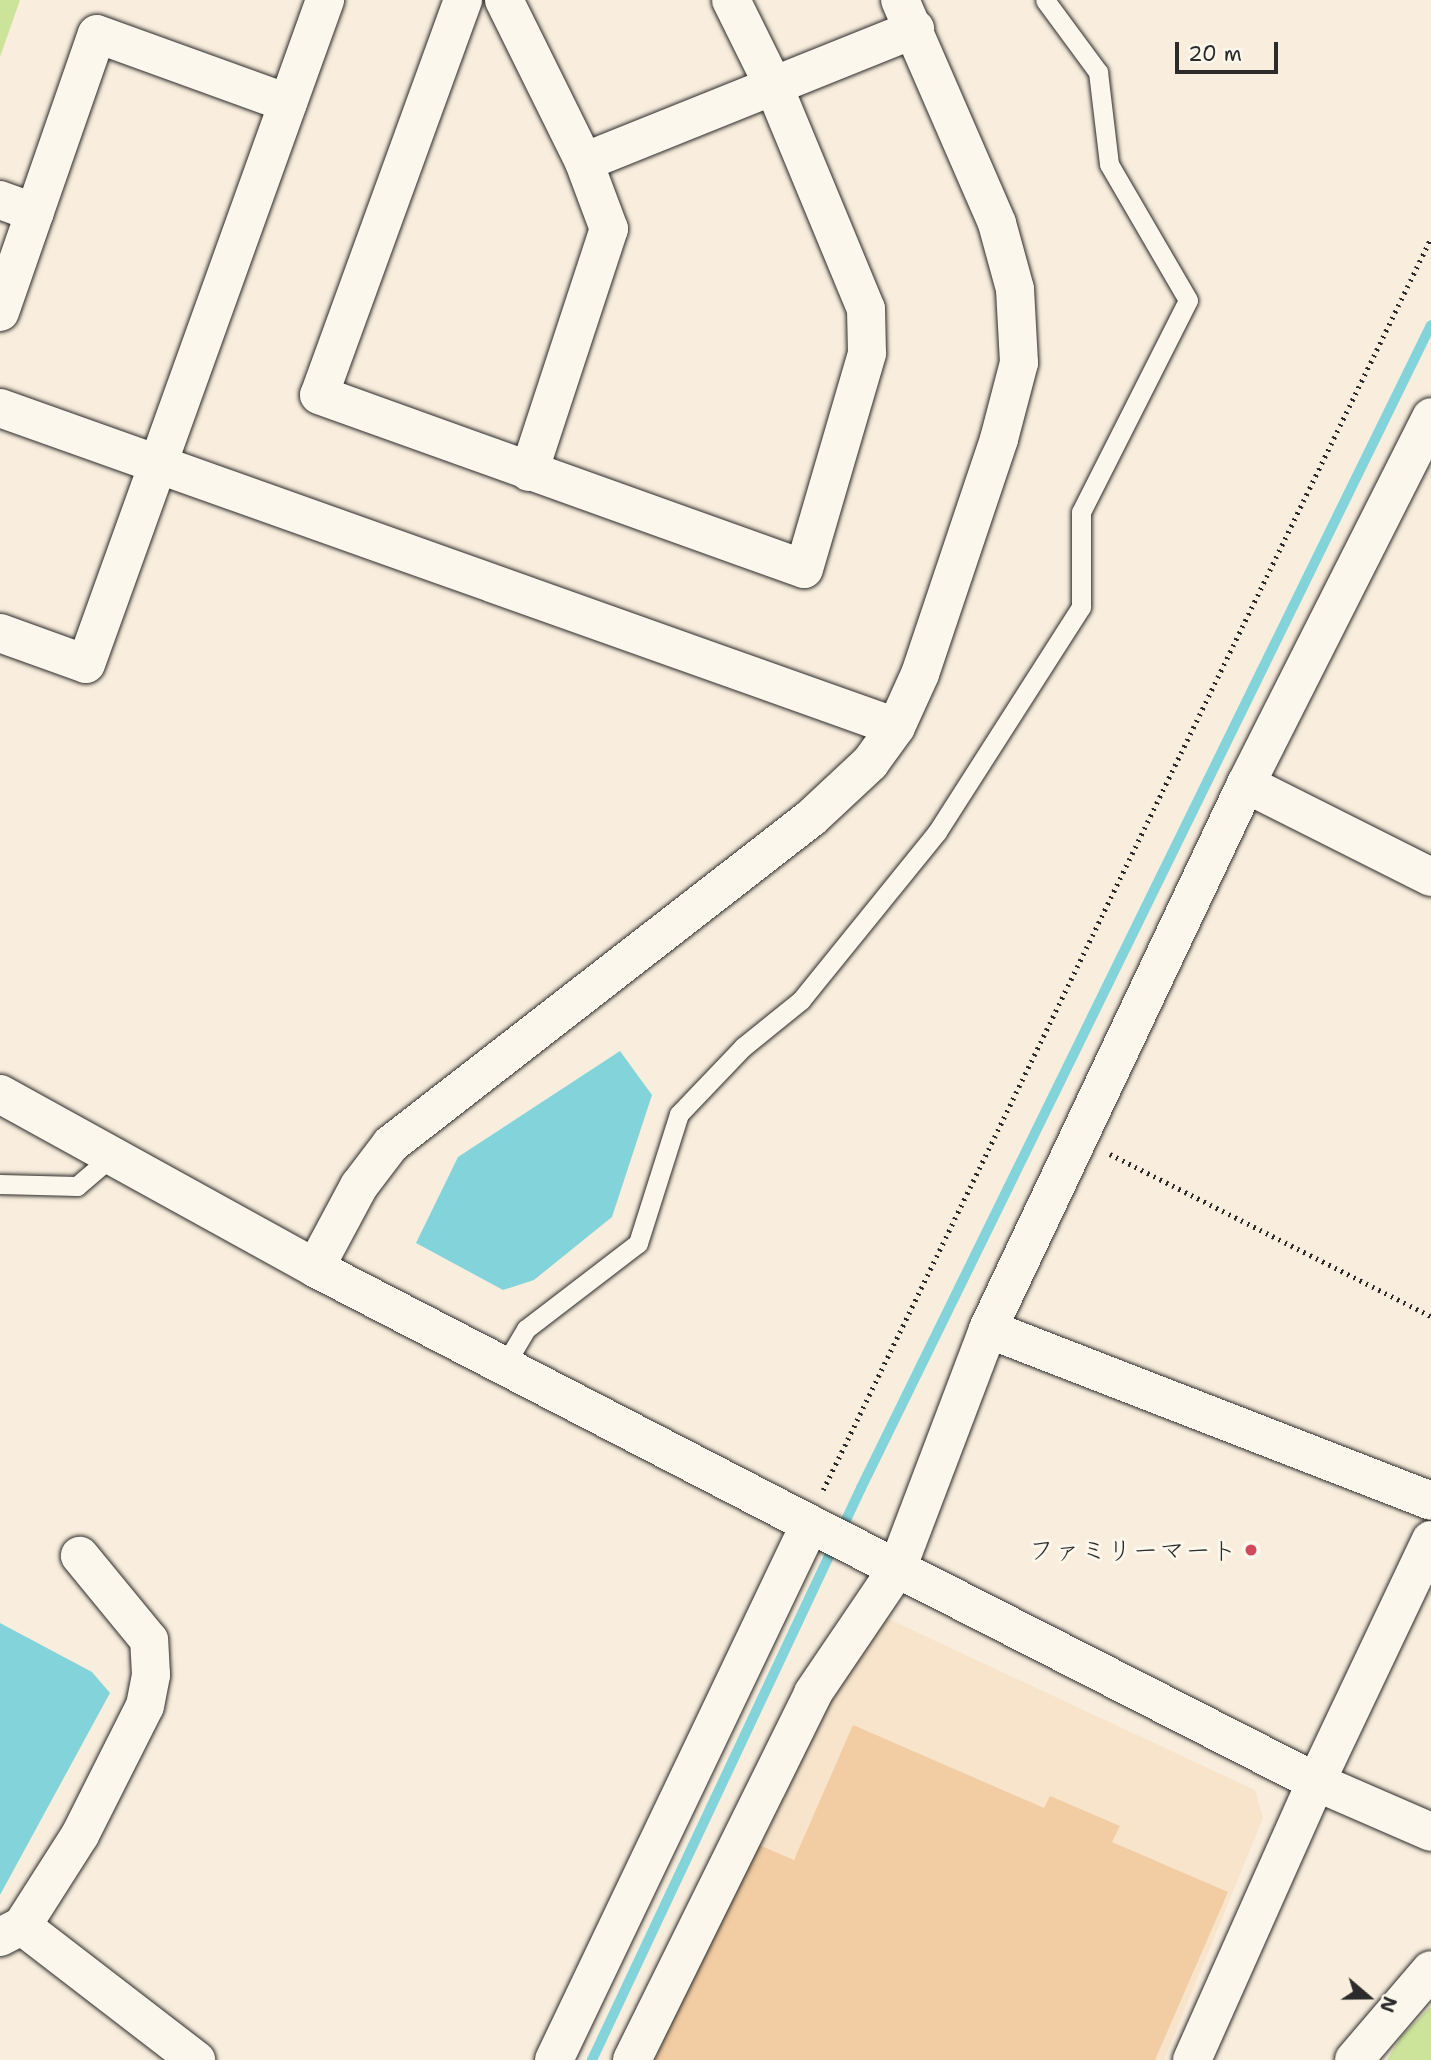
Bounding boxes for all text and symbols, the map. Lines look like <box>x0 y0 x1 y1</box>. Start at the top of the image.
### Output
scale bar <box>1179 28 1282 72</box>
text: 20 m <box>1188 40 1242 68</box>
place label: ファミリーマート <box>1029 1534 1237 1566</box>
marker: ファミリーマート <box>1243 1542 1259 1558</box>
north arrow <box>1333 1962 1403 2032</box>
text: N <box>1374 1993 1403 2016</box>

